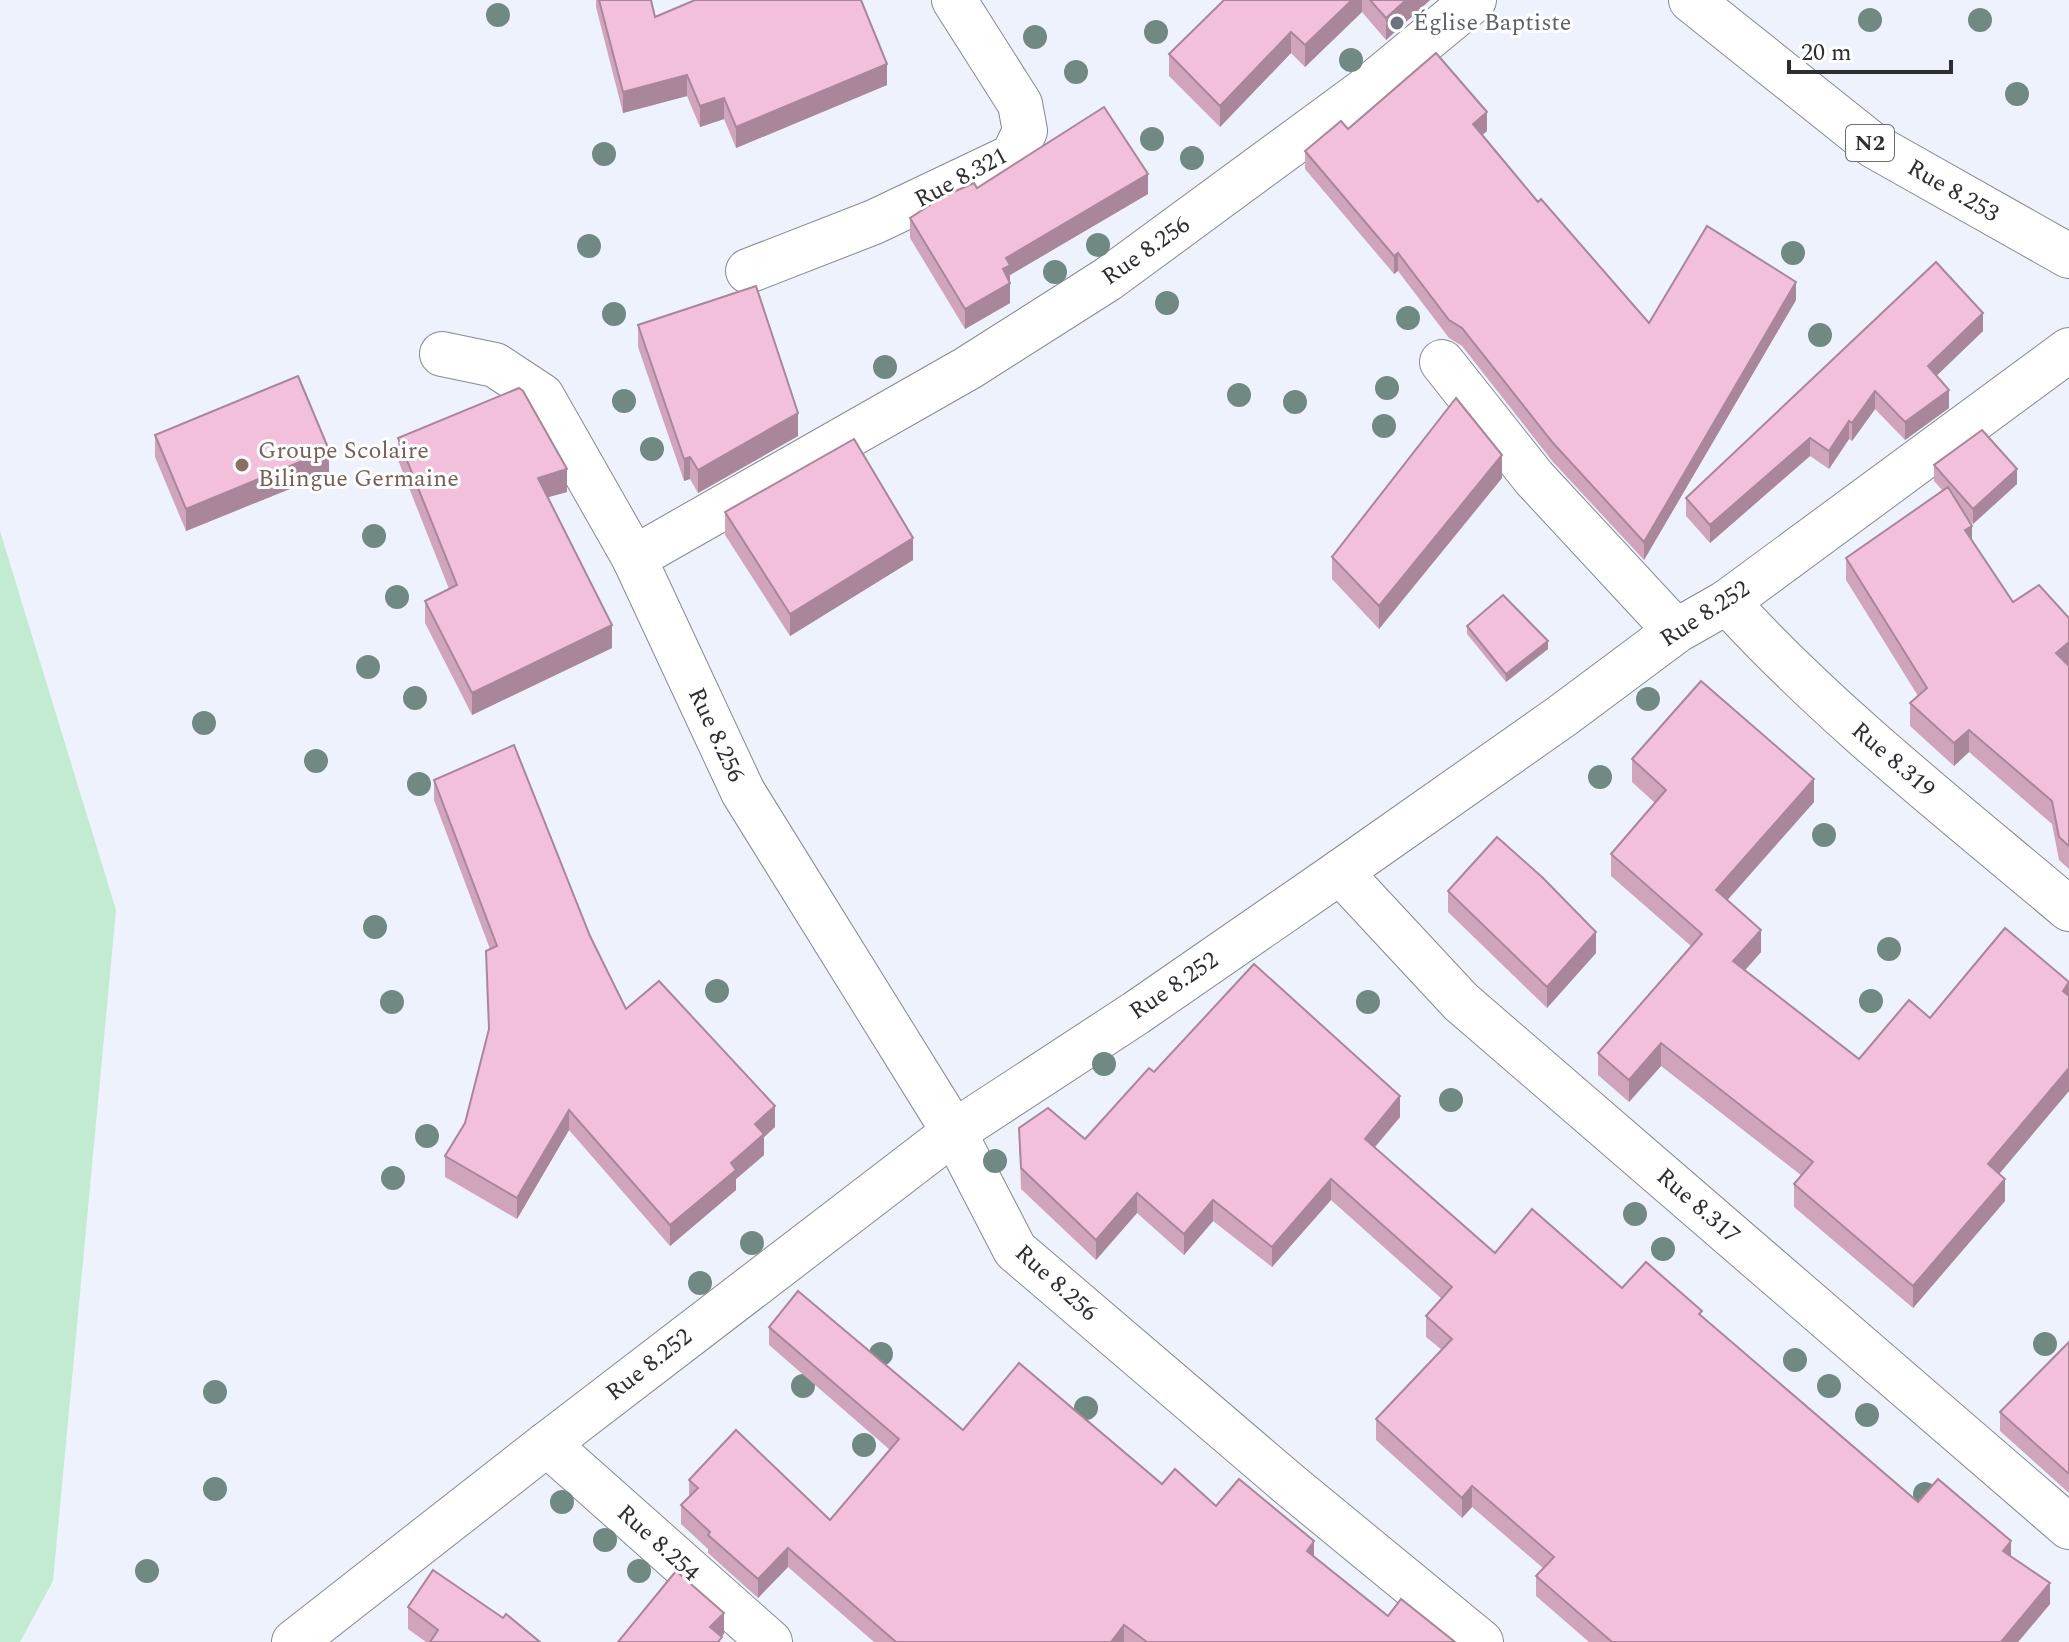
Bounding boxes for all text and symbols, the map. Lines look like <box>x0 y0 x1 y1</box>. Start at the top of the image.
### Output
place label: Église Baptiste <box>1413 5 1571 41</box>
marker: Église Baptiste <box>1388 14 1406 32</box>
scale bar <box>1789 24 1951 74</box>
text: 20 m <box>1801 35 1852 71</box>
road number: N2 <box>1846 125 1894 161</box>
street label: Rue 8.321 <box>908 138 1014 218</box>
street label: Rue 8.253 <box>1900 150 2006 232</box>
street label: Rue 8.256 <box>1094 207 1198 295</box>
place label: Groupe Scolaire Bilingue Germaine <box>258 433 459 497</box>
marker: Groupe Scolaire Bilingue Germaine <box>233 456 251 474</box>
street label: Rue 8.252 <box>1653 571 1757 657</box>
street label: Rue 8.256 <box>678 682 754 788</box>
street label: Rue 8.319 <box>1843 713 1943 807</box>
street label: Rue 8.252 <box>1122 943 1226 1029</box>
street label: Rue 8.317 <box>1648 1159 1748 1253</box>
street label: Rue 8.256 <box>1006 1236 1106 1330</box>
street label: Rue 8.252 <box>598 1320 700 1410</box>
street label: Rue 8.254 <box>608 1496 708 1590</box>

